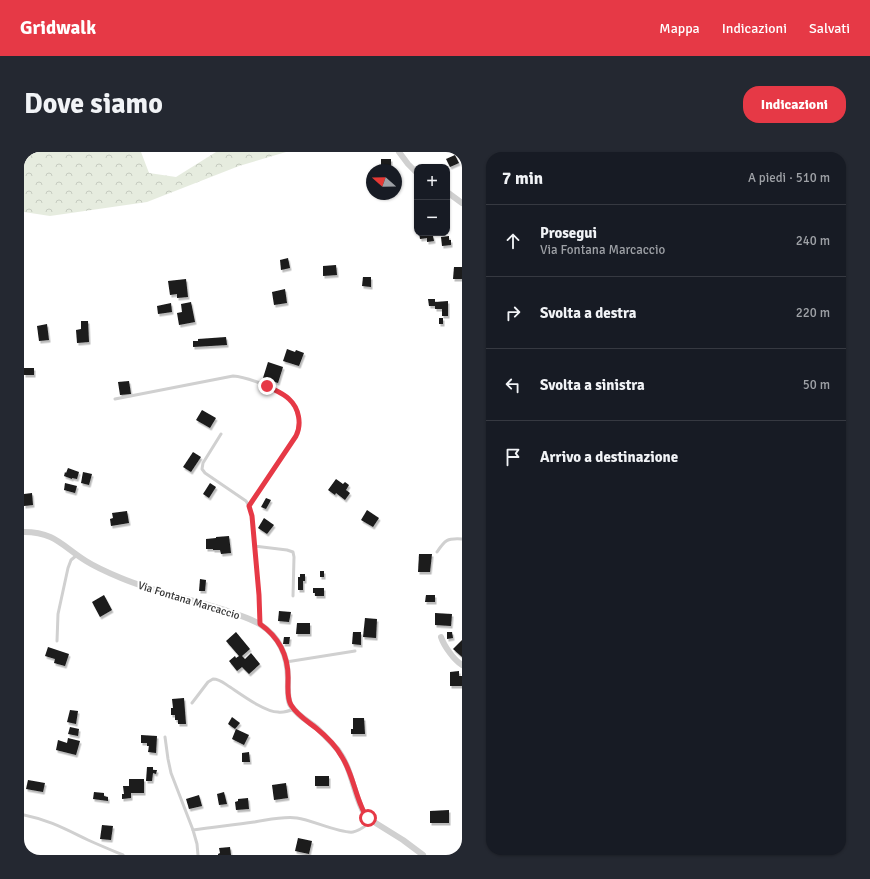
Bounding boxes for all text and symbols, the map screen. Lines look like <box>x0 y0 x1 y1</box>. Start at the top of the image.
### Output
text: Gridwalk <box>20 16 96 40</box>
text: Mappa <box>659 20 700 37</box>
text: Indicazioni <box>722 20 787 37</box>
text: Salvati <box>809 20 850 37</box>
button: Indicazioni <box>743 86 846 123</box>
text: Dove siamo <box>24 87 163 121</box>
north arrow <box>366 164 402 200</box>
map controls <box>414 164 450 236</box>
button: + <box>414 164 450 200</box>
text: 7 min <box>502 168 543 189</box>
text: A piedi · 510 m <box>748 170 830 186</box>
button: − <box>414 200 450 236</box>
text: Prosegui <box>540 224 597 242</box>
icon: ahead <box>502 230 524 252</box>
text: 240 m <box>796 233 830 249</box>
text: Via Fontana Marcaccio <box>540 242 665 258</box>
icon: right <box>502 302 524 324</box>
text: Svolta a destra <box>540 304 636 322</box>
text: 220 m <box>796 305 830 321</box>
icon: left <box>502 374 524 396</box>
text: Svolta a sinistra <box>540 376 645 394</box>
route end <box>258 377 276 395</box>
text: 50 m <box>803 377 830 393</box>
icon: arrive <box>502 446 524 468</box>
text: Arrivo a destinazione <box>540 448 678 466</box>
street label: Via Fontana Marcaccio <box>136 579 242 622</box>
route start <box>359 809 377 827</box>

